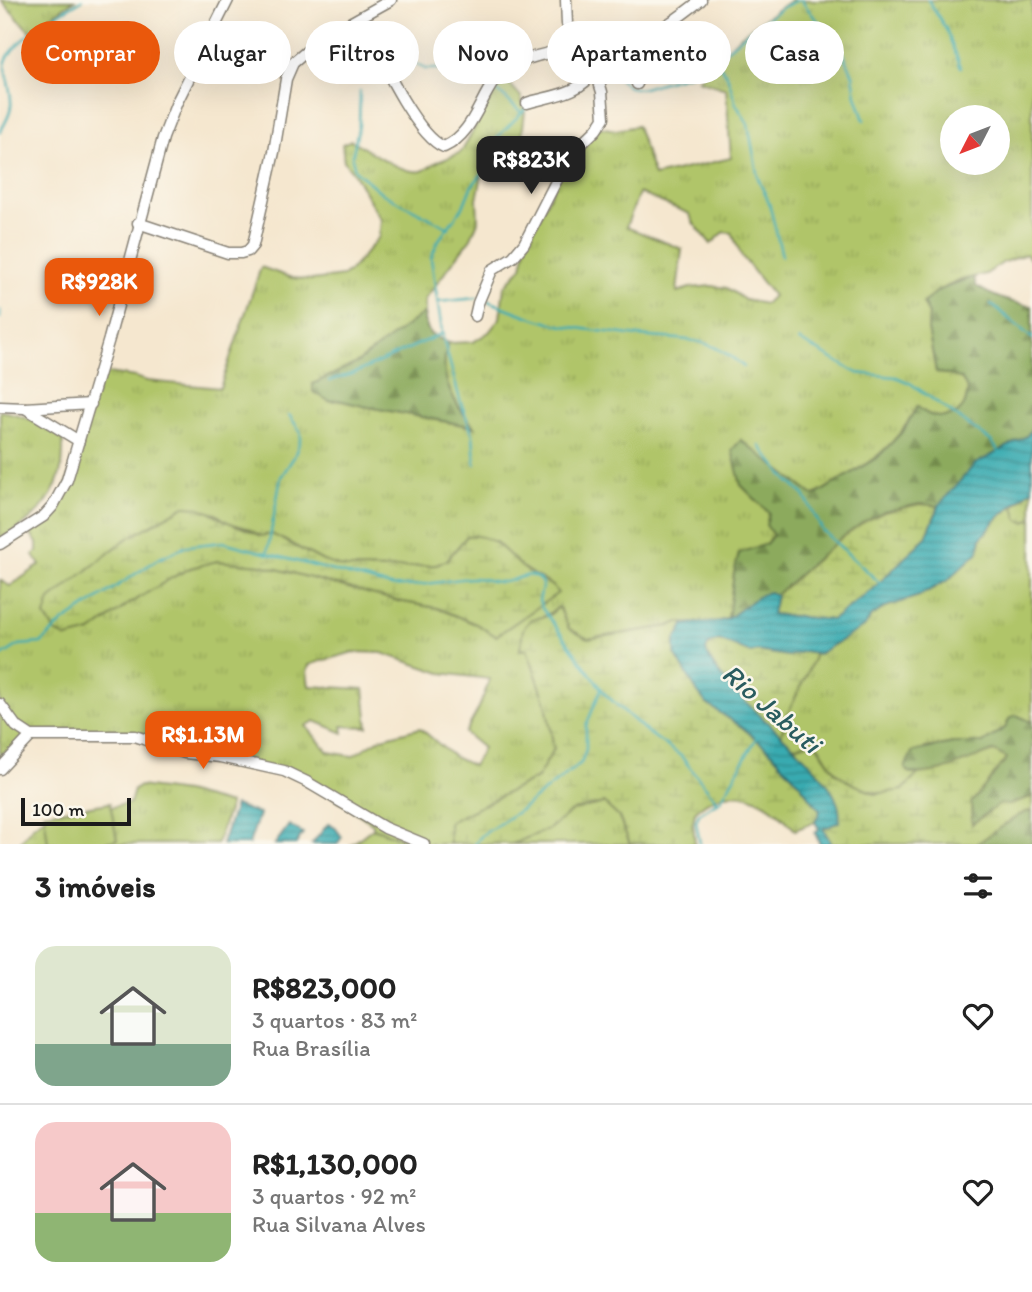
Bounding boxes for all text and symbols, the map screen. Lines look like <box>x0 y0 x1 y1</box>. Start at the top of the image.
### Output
chip: Comprar <box>21 21 160 84</box>
chip: Alugar <box>174 21 291 84</box>
chip: Filtros <box>305 21 419 84</box>
chip: Novo <box>433 21 533 84</box>
chip: Apartamento <box>547 21 731 84</box>
chip: Casa <box>745 21 844 84</box>
north arrow <box>940 105 1010 175</box>
map controls <box>940 105 1010 175</box>
pin: R$823K <box>474 136 588 196</box>
text: R$823K <box>492 145 570 173</box>
pin: R$928K <box>42 258 156 318</box>
text: R$928K <box>61 267 137 295</box>
water label: Rio Jabuti <box>716 656 830 762</box>
pin: R$1.13M <box>138 712 268 771</box>
text: R$1.13M <box>161 720 245 748</box>
scale bar <box>21 795 131 827</box>
text: 100 m <box>32 798 84 821</box>
icon: filters <box>959 867 997 905</box>
text: 3 imóveis <box>35 868 156 905</box>
text: R$823,000 <box>252 969 396 1006</box>
icon: home <box>91 974 175 1058</box>
icon: heart <box>959 997 997 1035</box>
text: 3 quartos · 83 m² <box>252 1006 417 1034</box>
text: Rua Brasília <box>252 1034 371 1062</box>
text: R$1,130,000 <box>252 1145 418 1182</box>
icon: home <box>91 1150 175 1234</box>
icon: heart <box>959 1173 997 1211</box>
text: 3 quartos · 92 m² <box>252 1182 416 1210</box>
text: Rua Silvana Alves <box>252 1210 426 1238</box>

